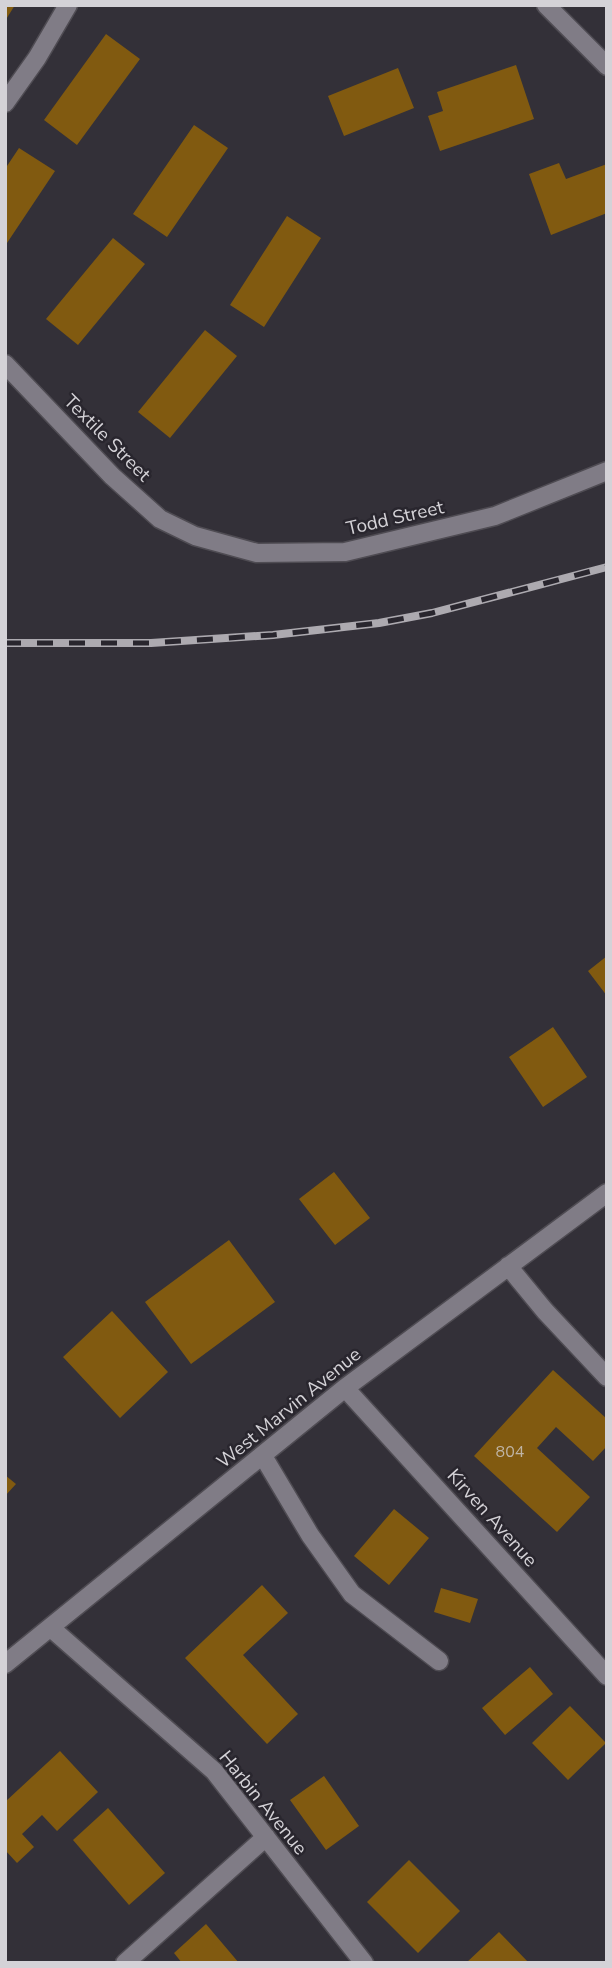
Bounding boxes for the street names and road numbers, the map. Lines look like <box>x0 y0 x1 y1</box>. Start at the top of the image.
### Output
street label: Textile Street <box>58 389 157 488</box>
street label: Todd Street <box>344 494 447 542</box>
street label: West Marvin Avenue <box>211 1342 367 1474</box>
street label: Kirven Avenue <box>441 1463 543 1573</box>
street label: Harbin Avenue <box>213 1745 313 1861</box>

